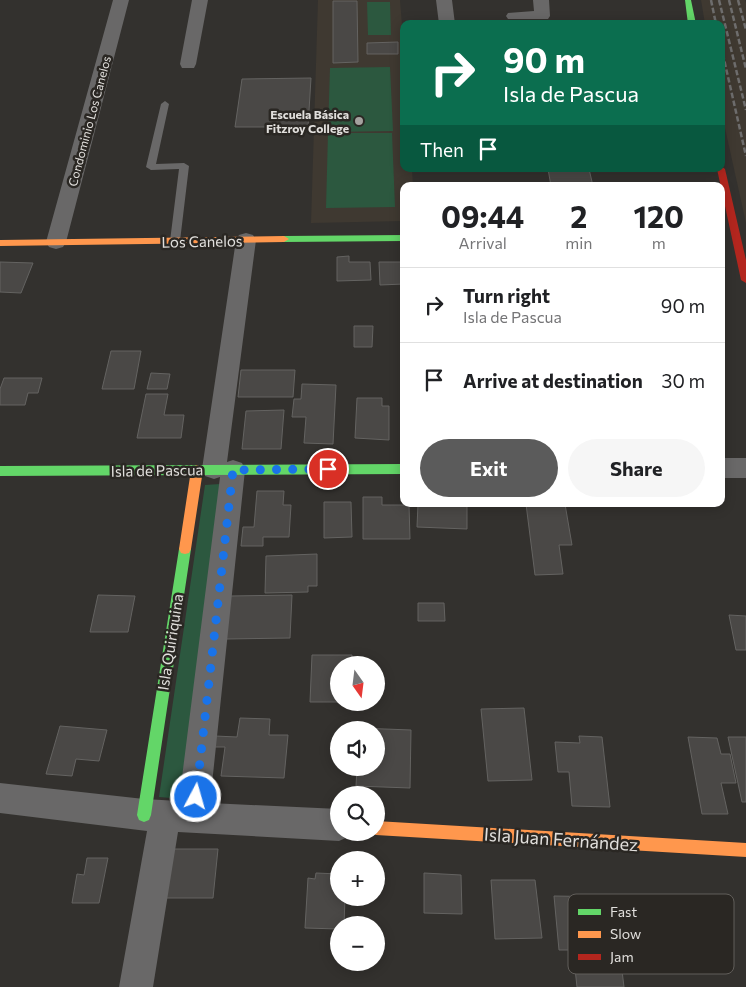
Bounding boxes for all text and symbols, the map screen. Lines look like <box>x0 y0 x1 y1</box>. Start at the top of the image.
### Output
text: 90 m <box>503 37 585 80</box>
icon: right <box>420 40 485 105</box>
street label: Condominio Los Canelos <box>65 54 113 188</box>
text: Isla de Pascua <box>503 80 639 107</box>
place label: Escuela Básica Fitzroy College <box>266 107 349 135</box>
marker: Escuela Básica Fitzroy College <box>353 115 365 127</box>
icon: arrive <box>474 135 502 163</box>
text: Then <box>420 138 464 161</box>
text: 09:44 <box>441 197 524 234</box>
text: 2 <box>570 197 587 234</box>
text: 120 <box>634 197 684 234</box>
street label: Los Canelos <box>161 231 243 251</box>
text: Arrival <box>458 233 507 252</box>
text: min <box>565 233 593 252</box>
text: m <box>652 233 666 252</box>
text: Turn right <box>463 284 550 307</box>
icon: right <box>420 291 448 319</box>
text: 90 m <box>661 294 705 317</box>
text: Isla de Pascua <box>463 307 562 326</box>
icon: arrive <box>420 366 448 394</box>
text: Arrive at destination <box>463 369 643 392</box>
text: 30 m <box>662 369 705 392</box>
button: Exit <box>420 439 558 497</box>
button: Share <box>568 439 705 497</box>
pin <box>307 448 349 490</box>
icon: arrive <box>314 455 342 483</box>
street label: Isla de Pascua <box>110 460 204 480</box>
street label: Isla Quiriquina <box>153 593 187 691</box>
north arrow <box>330 656 385 711</box>
map controls <box>330 656 385 971</box>
button: sound <box>330 721 385 776</box>
position arrow <box>169 770 221 822</box>
button: search <box>330 786 385 841</box>
street label: Isla Juan Fernández <box>483 823 639 855</box>
button: + <box>330 851 385 906</box>
legend <box>568 894 734 974</box>
text: Fast <box>610 903 637 920</box>
button: − <box>330 916 385 971</box>
text: Slow <box>610 925 641 942</box>
text: Jam <box>610 948 634 965</box>

